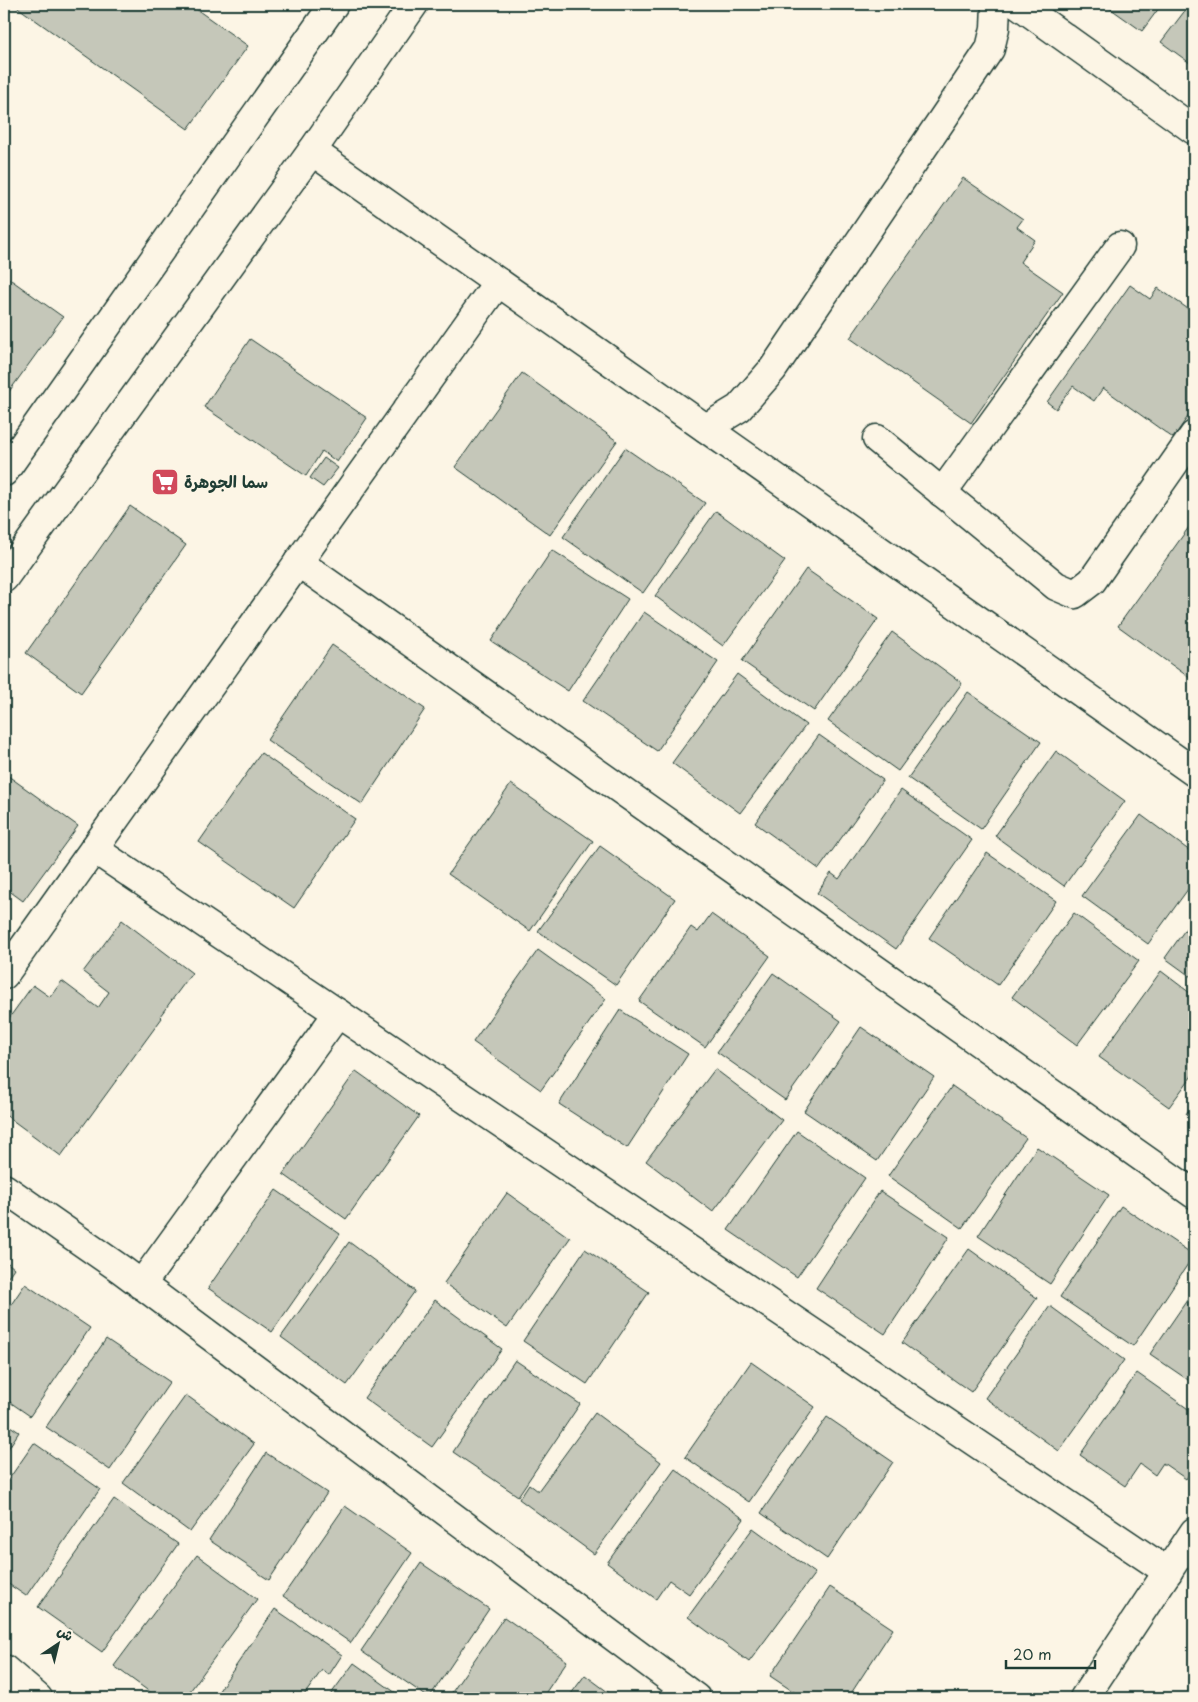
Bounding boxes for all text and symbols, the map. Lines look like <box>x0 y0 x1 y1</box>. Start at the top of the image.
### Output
supermarket icon: سما الجوهرة <box>150 467 180 497</box>
place label: سما الجوهرة <box>184 469 268 493</box>
north arrow <box>32 1620 82 1670</box>
text: ش <box>53 1620 78 1646</box>
scale bar <box>1006 1637 1094 1669</box>
text: 20 m <box>1013 1642 1052 1665</box>

